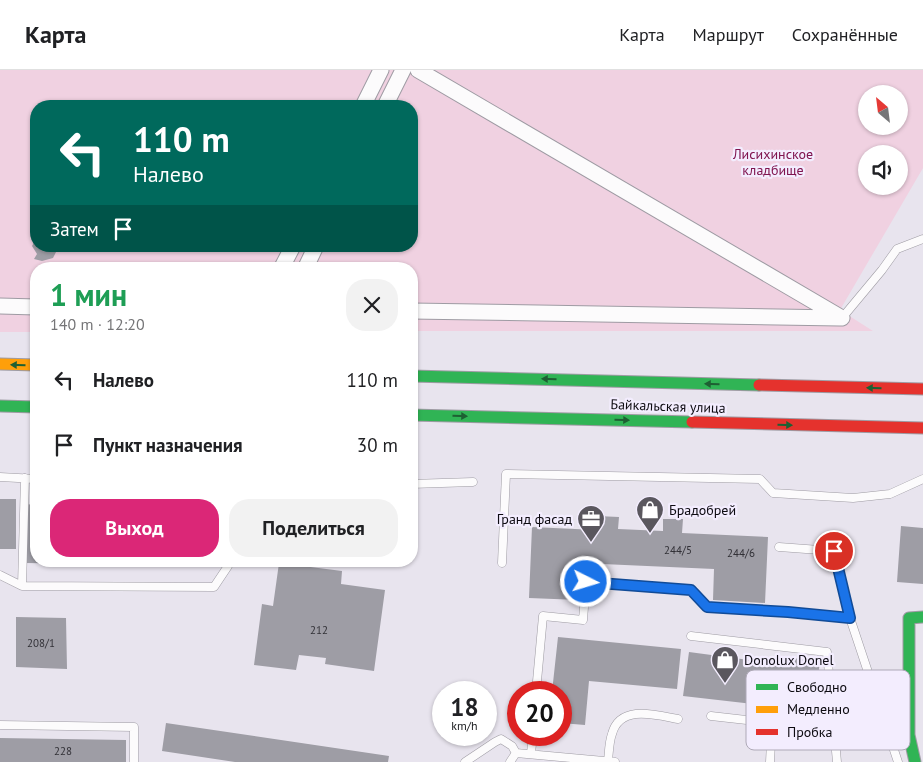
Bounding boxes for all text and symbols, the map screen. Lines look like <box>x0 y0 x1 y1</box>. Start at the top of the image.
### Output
text: Карта <box>25 19 87 50</box>
text: Карта <box>619 23 665 46</box>
text: Маршрут <box>693 23 764 46</box>
text: Сохранённые <box>792 23 898 46</box>
north arrow <box>858 85 908 135</box>
map controls <box>858 85 908 195</box>
text: 110 m <box>133 116 230 162</box>
icon: left <box>50 120 115 185</box>
park label: Лисихинское кладбище <box>732 145 813 179</box>
button: sound <box>858 145 908 195</box>
text: Налево <box>133 160 204 188</box>
icon: arrive <box>109 215 137 243</box>
text: Затем <box>50 217 99 241</box>
text: 1 мин <box>50 275 127 314</box>
button: close <box>346 279 398 331</box>
text: 140 m · 12:20 <box>50 314 145 334</box>
one-way arrow <box>10 361 26 369</box>
icon: left <box>50 366 78 394</box>
text: Налево <box>93 368 154 392</box>
text: 110 m <box>346 368 398 392</box>
one-way arrow <box>541 375 557 383</box>
one-way arrow <box>704 379 720 387</box>
one-way arrow <box>866 384 882 392</box>
street label: Байкальская улица <box>610 395 726 417</box>
one-way arrow <box>452 412 468 420</box>
one-way arrow <box>615 416 631 424</box>
one-way arrow <box>777 421 793 429</box>
icon: arrive <box>50 431 78 459</box>
text: Пункт назначения <box>93 433 243 457</box>
text: 30 m <box>357 433 398 457</box>
shop icon: Брадобрей <box>635 495 665 534</box>
button: Выход <box>50 499 219 557</box>
button: Поделиться <box>229 499 398 557</box>
place label: Брадобрей <box>669 501 736 519</box>
office icon: Гранд фасад <box>576 504 606 543</box>
place label: Гранд фасад <box>497 510 572 528</box>
pin <box>813 530 855 572</box>
icon: arrive <box>820 537 848 565</box>
house number: 244/5 <box>664 543 692 557</box>
house number: 244/6 <box>727 546 755 560</box>
position arrow <box>559 555 611 607</box>
house number: 212 <box>310 623 328 637</box>
house number: 208/1 <box>27 636 55 650</box>
shop icon: Donolux Donel <box>710 645 740 684</box>
place label: Donolux Donel <box>744 651 834 669</box>
legend <box>746 670 910 750</box>
text: Свободно <box>787 678 847 696</box>
speed limit sign: 20 <box>507 681 572 746</box>
text: 18 <box>450 691 479 723</box>
text: Медленно <box>787 700 850 718</box>
text: km/h <box>451 718 478 733</box>
text: Пробка <box>787 723 832 741</box>
house number: 228 <box>54 744 72 758</box>

